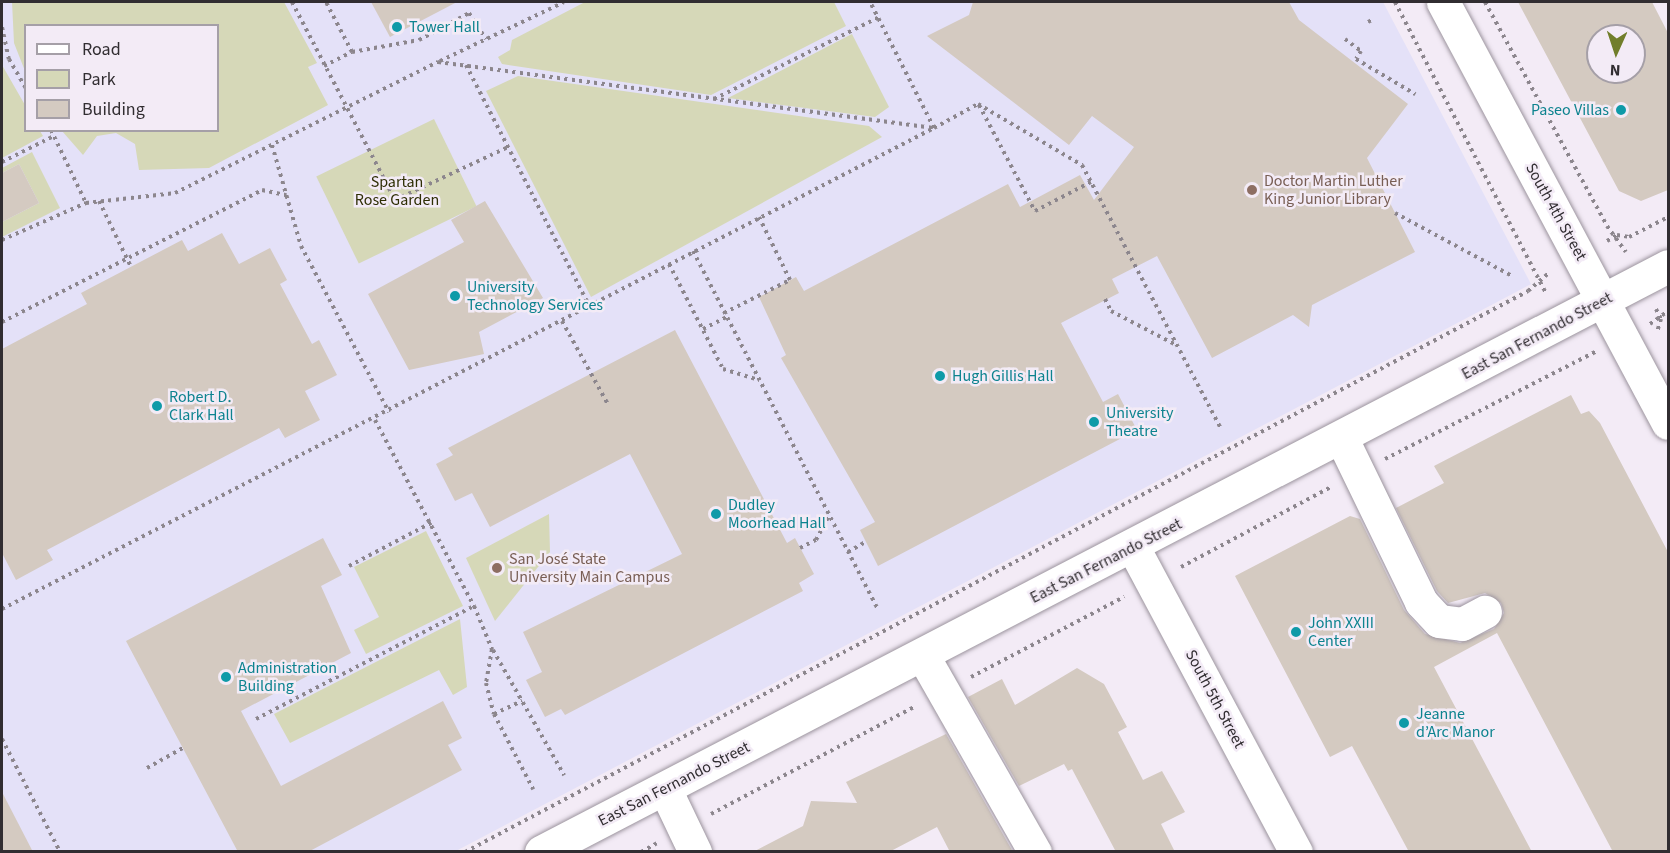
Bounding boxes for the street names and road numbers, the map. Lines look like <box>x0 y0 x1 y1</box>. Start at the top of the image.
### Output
street label: South 4th Street <box>1521 160 1591 264</box>
street label: East San Fernando Street <box>1458 288 1616 384</box>
street label: East San Fernando Street <box>1027 514 1185 608</box>
street label: South 5th Street <box>1181 647 1249 751</box>
street label: East San Fernando Street <box>595 737 753 831</box>

